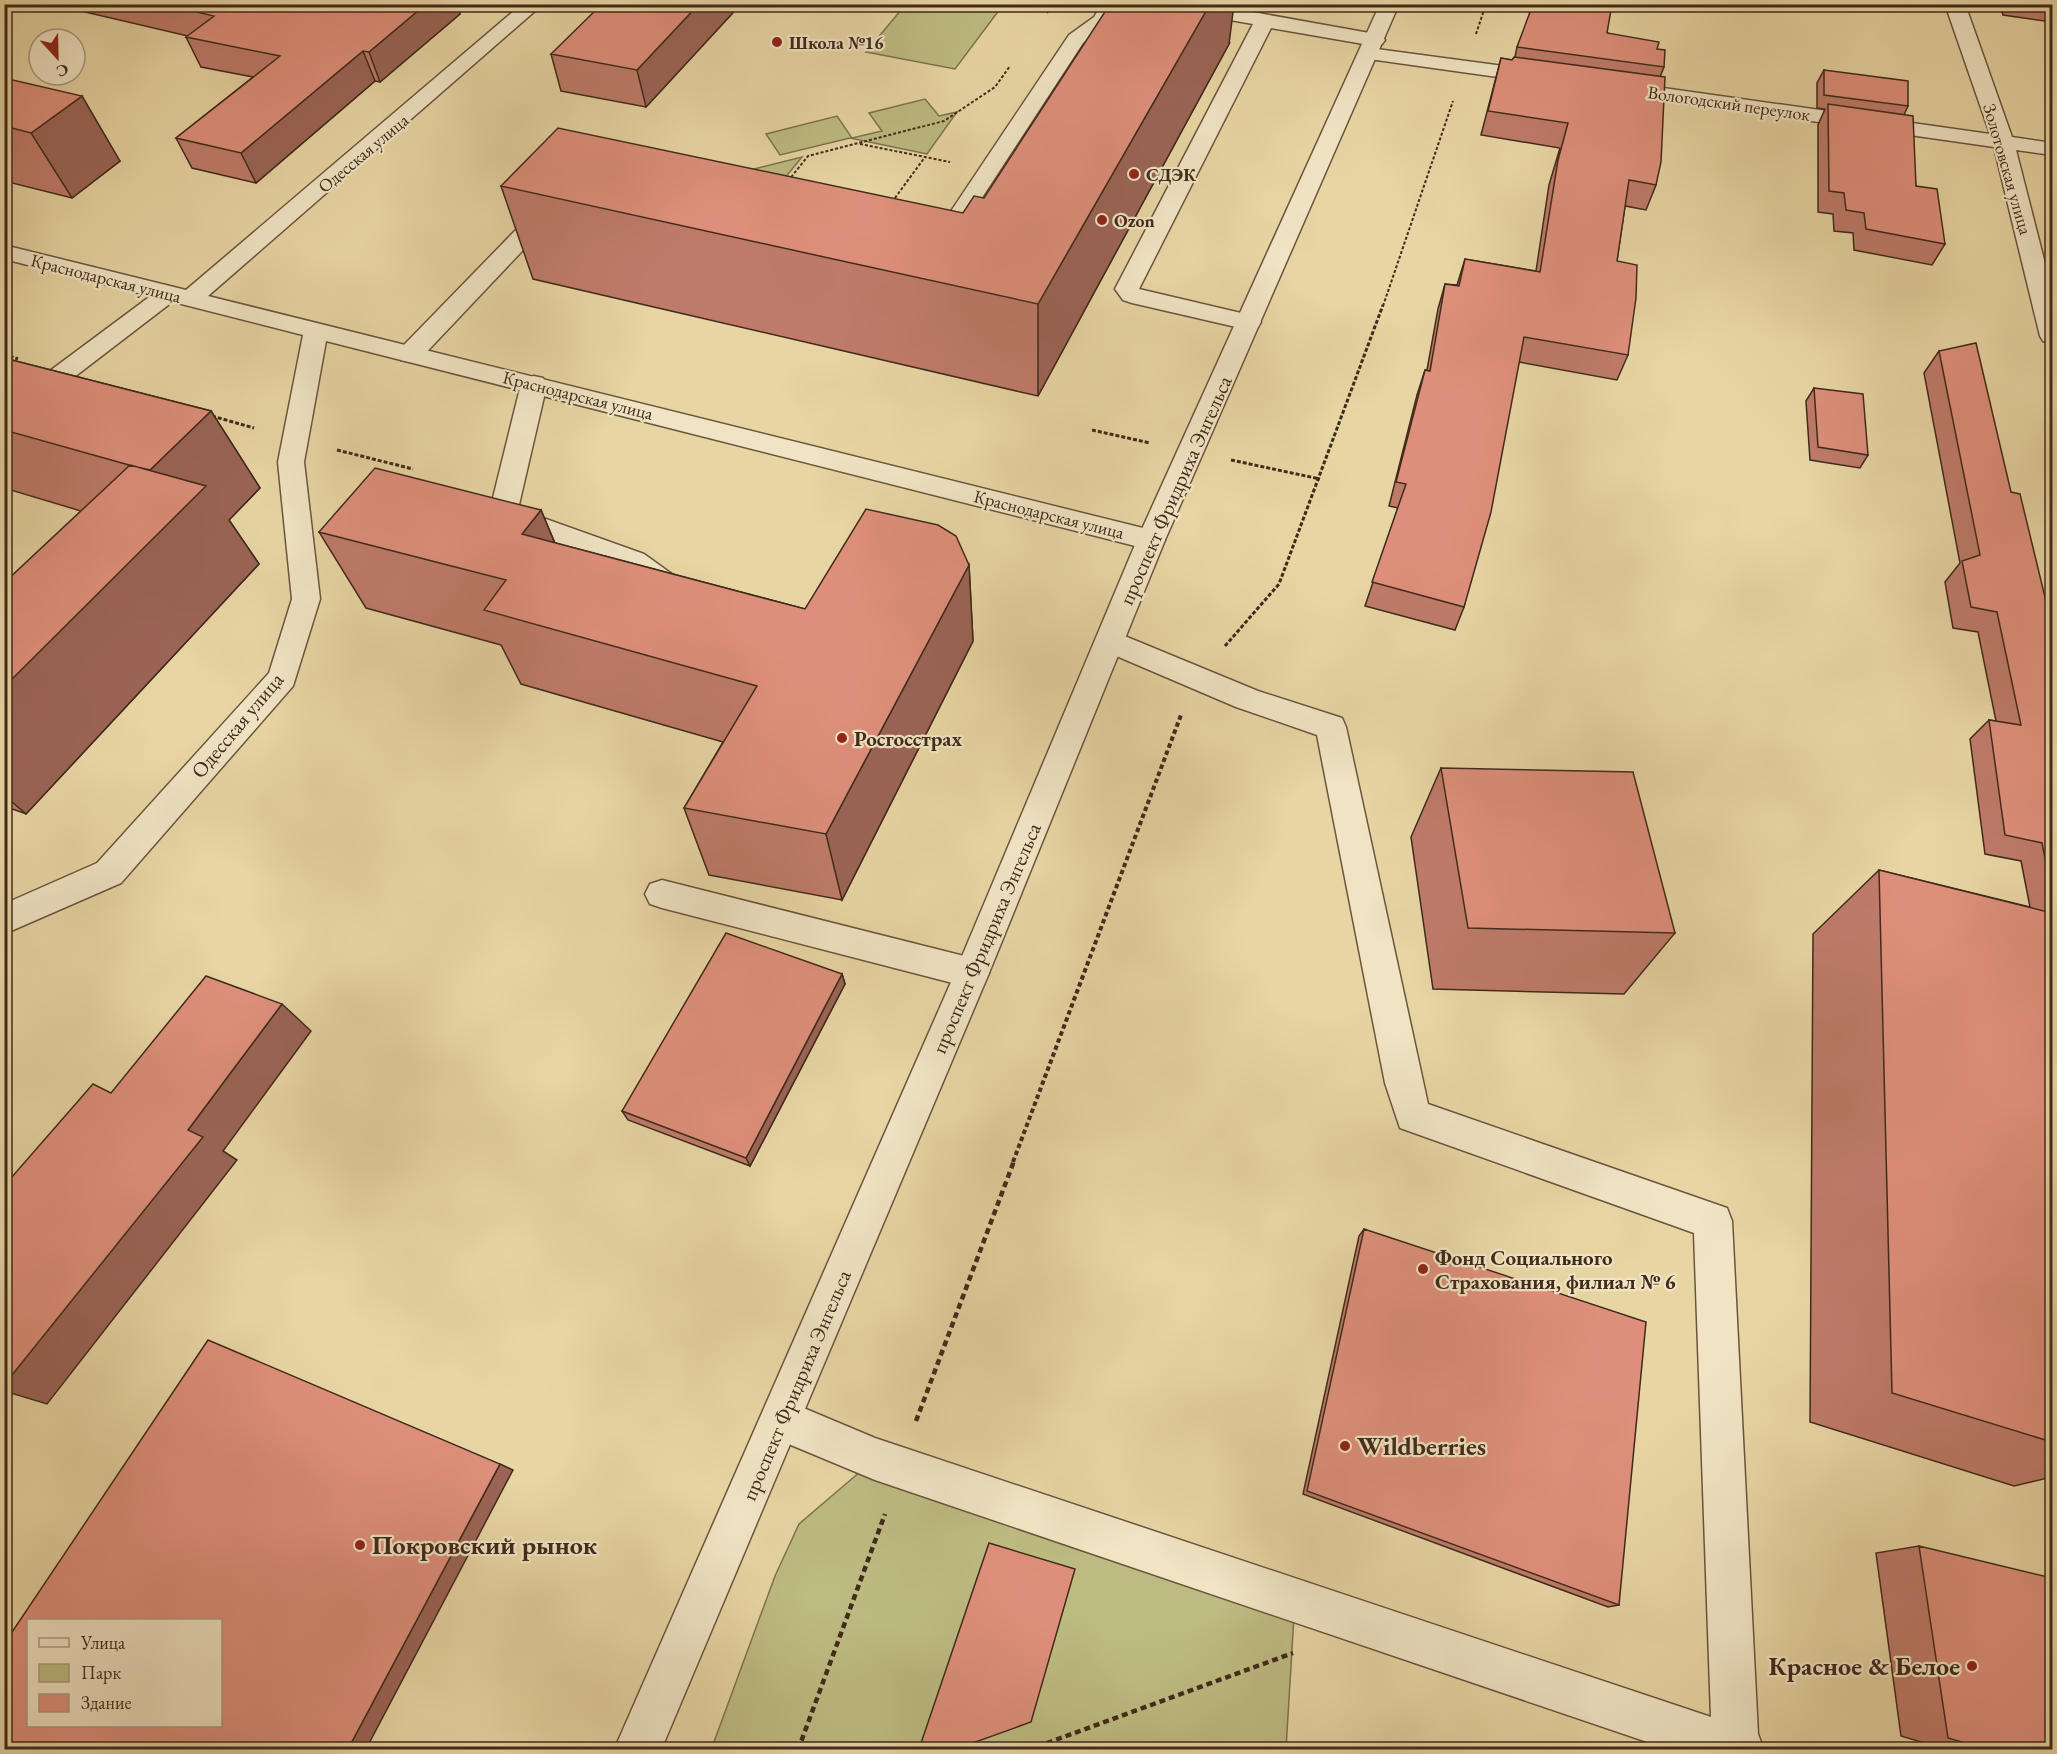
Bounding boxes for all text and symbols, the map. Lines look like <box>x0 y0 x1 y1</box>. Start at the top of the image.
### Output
north arrow <box>27 27 87 87</box>
place label: Школа №16 <box>789 31 884 54</box>
marker: Школа №16 <box>770 35 784 49</box>
text: С <box>53 59 72 82</box>
street label: Вологодский переулок <box>1646 80 1812 126</box>
street label: Золотовская улица <box>1978 101 2038 238</box>
street label: Одесская улица <box>313 108 414 198</box>
place label: СДЭК <box>1146 163 1196 186</box>
marker: СДЭК <box>1127 167 1141 181</box>
place label: Ozon <box>1114 209 1155 232</box>
marker: Ozon <box>1095 213 1109 227</box>
street label: Краснодарская улица <box>29 248 184 308</box>
street label: Краснодарская улица <box>501 365 656 425</box>
street label: проспект Фридриха Энгельса <box>1112 371 1238 609</box>
street label: Краснодарская улица <box>972 484 1127 544</box>
street label: Одесская улица <box>185 666 290 784</box>
place label: Росгосстрах <box>854 725 962 752</box>
marker: Росгосстрах <box>835 731 849 745</box>
street label: проспект Фридриха Энгельса <box>925 818 1047 1057</box>
place label: Фонд Социального Страхования, филиал № 6 <box>1435 1244 1676 1295</box>
marker: Фонд Социального Страхования, филиал № 6 <box>1416 1262 1430 1276</box>
street label: проспект Фридриха Энгельса <box>735 1265 857 1504</box>
place label: Wildberries <box>1357 1429 1486 1463</box>
marker: Wildberries <box>1338 1439 1352 1453</box>
place label: Покровский рынок <box>372 1528 598 1562</box>
marker: Покровский рынок <box>353 1538 367 1552</box>
legend <box>27 1619 222 1727</box>
text: Улица <box>80 1631 126 1654</box>
place label: Красное & Белое <box>1769 1649 1960 1683</box>
marker: Красное & Белое <box>1965 1659 1979 1673</box>
text: Парк <box>81 1661 121 1684</box>
text: Здание <box>81 1691 131 1714</box>

